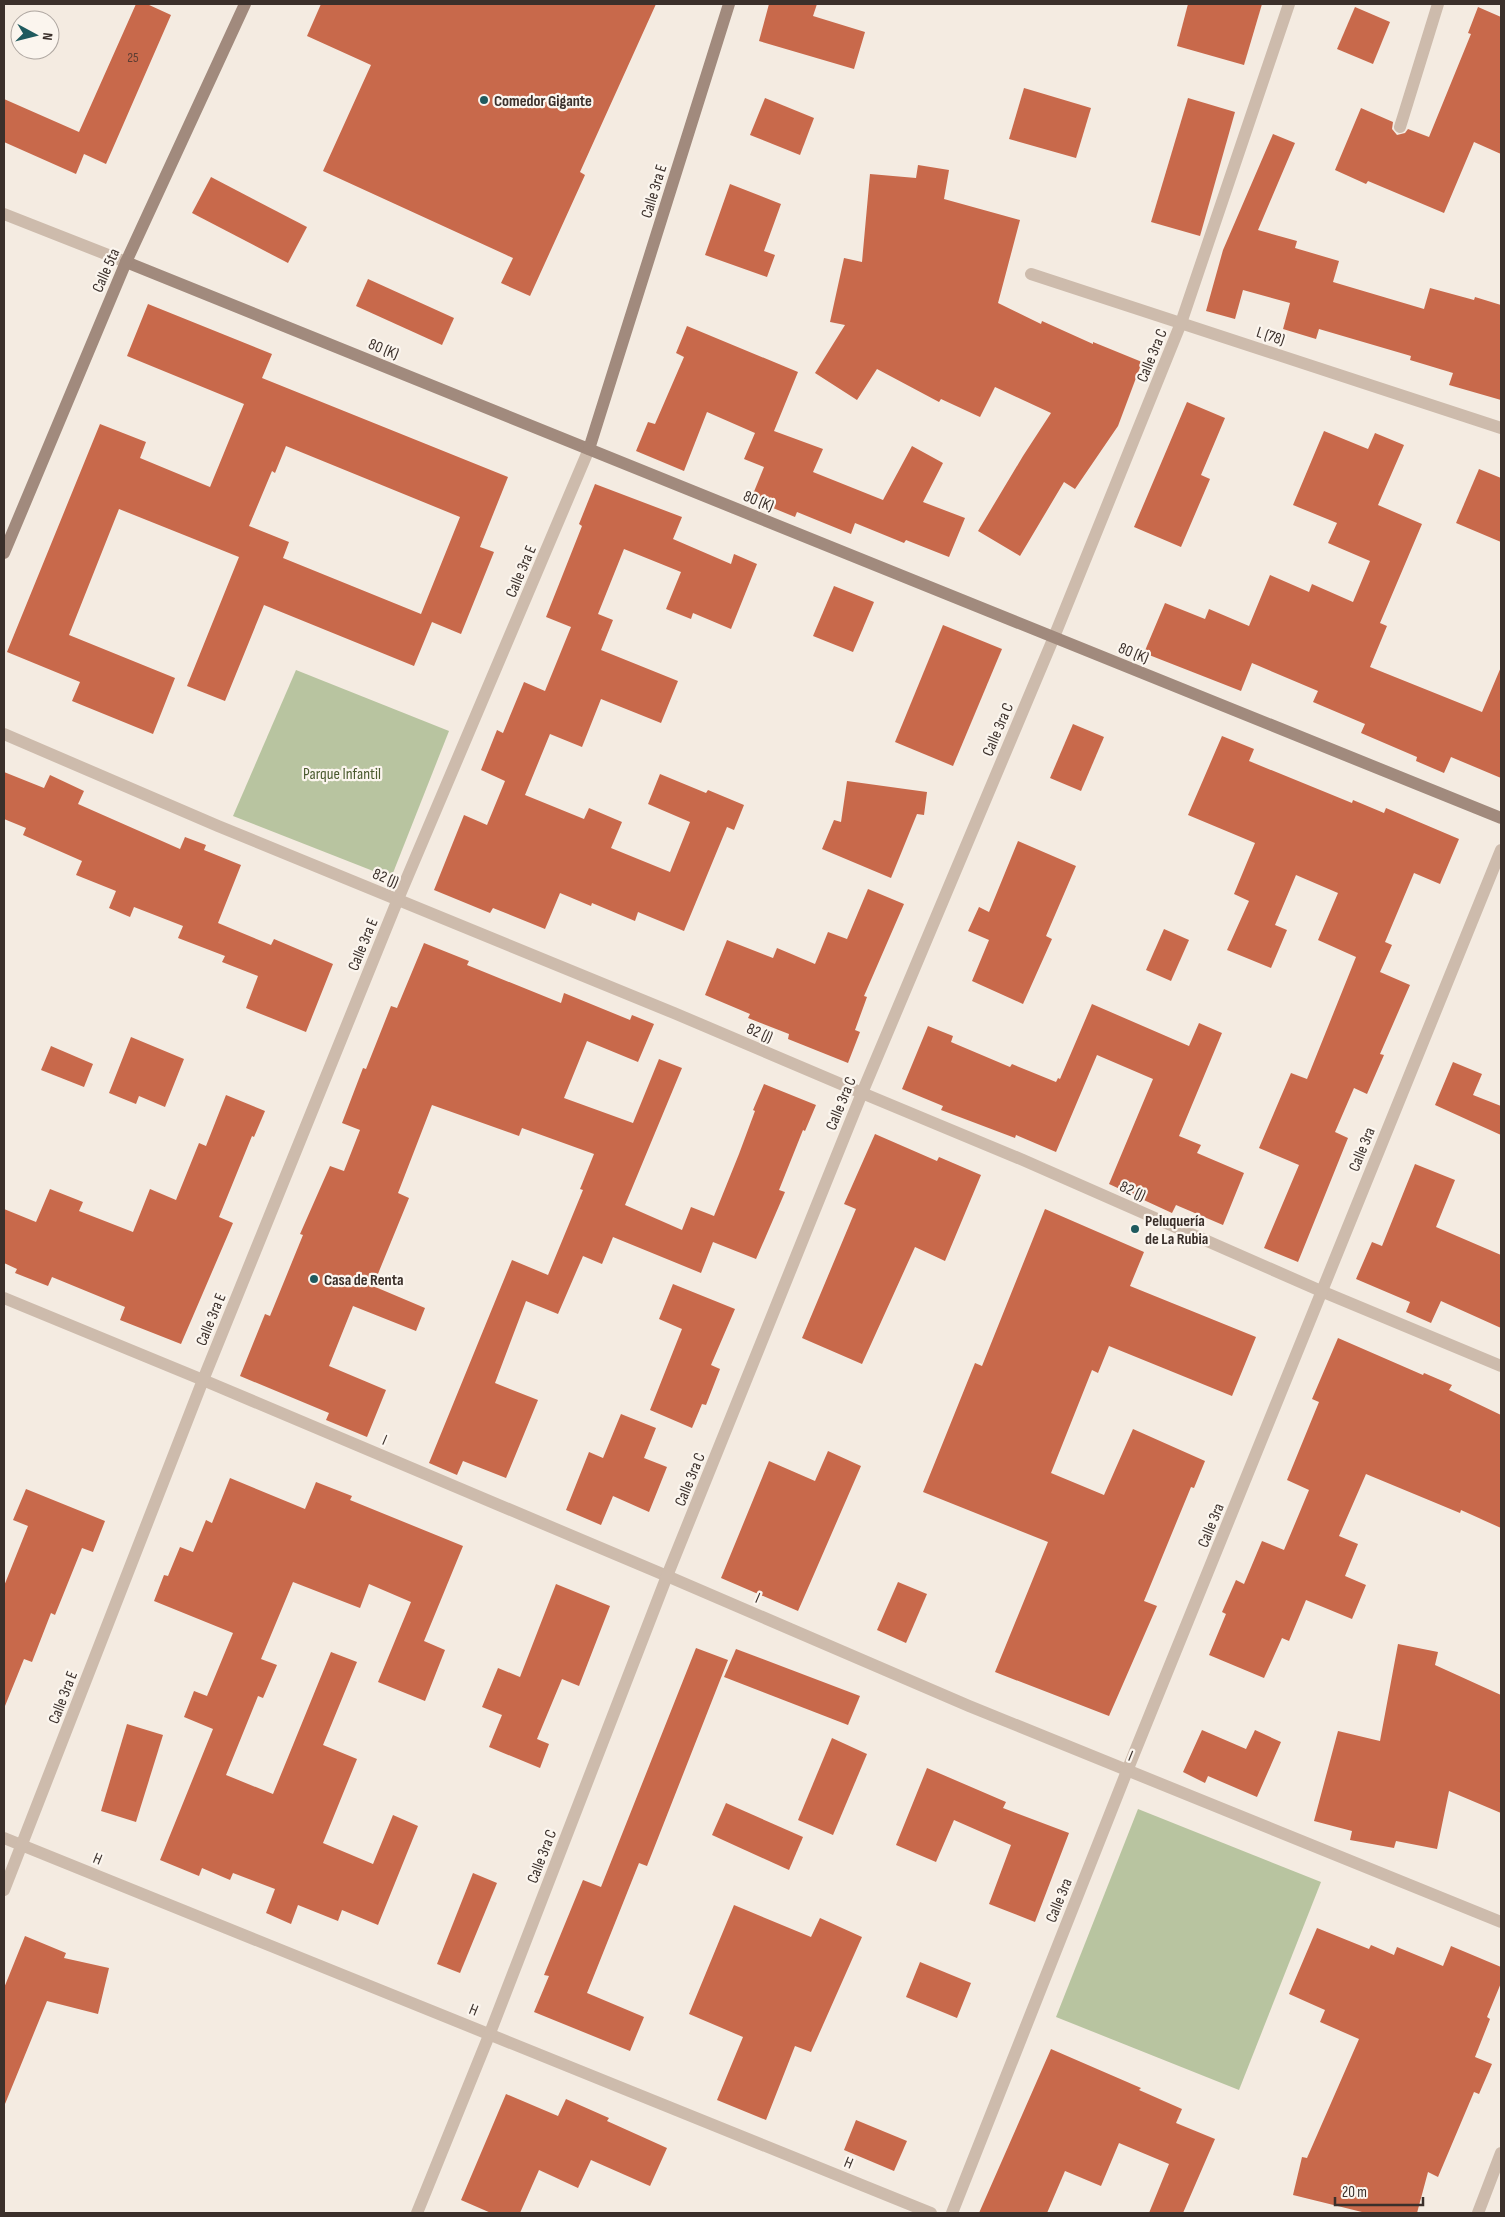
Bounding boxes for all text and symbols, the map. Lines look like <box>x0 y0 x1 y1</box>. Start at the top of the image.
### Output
north arrow <box>10 10 60 60</box>
text: N <box>39 32 56 41</box>
house number: 25 <box>127 49 139 66</box>
place label: Comedor Gigante <box>494 92 592 111</box>
marker: Comedor Gigante <box>478 94 490 106</box>
street label: Calle 3ra E <box>637 162 672 220</box>
street label: Calle 5ta <box>88 246 124 295</box>
street label: L (78) <box>1254 323 1287 350</box>
street label: Calle 3ra C <box>1133 326 1172 385</box>
street label: 80 (K) <box>365 335 401 364</box>
street label: 80 (K) <box>740 487 776 516</box>
street label: Calle 3ra E <box>502 543 541 601</box>
street label: 80 (K) <box>1115 639 1151 668</box>
street label: Calle 3ra C <box>979 700 1018 759</box>
park label: Parque Infantil <box>303 765 381 784</box>
street label: 82 (J) <box>370 865 401 892</box>
street label: Calle 3ra E <box>344 916 382 974</box>
street label: 82 (J) <box>743 1019 775 1047</box>
street label: Calle 3ra C <box>822 1074 861 1133</box>
street label: Calle 3ra <box>1345 1125 1380 1174</box>
street label: 82 (J) <box>1116 1177 1148 1205</box>
place label: Peluquería de La Rubia <box>1145 1212 1208 1249</box>
marker: Peluquería de La Rubia <box>1129 1223 1141 1235</box>
place label: Casa de Renta <box>324 1271 404 1290</box>
marker: Casa de Renta <box>308 1273 320 1285</box>
street label: Calle 3ra E <box>192 1291 230 1349</box>
street label: I <box>379 1431 390 1450</box>
street label: Calle 3ra C <box>671 1450 710 1509</box>
street label: Calle 3ra <box>1194 1501 1229 1550</box>
street label: I <box>752 1589 763 1608</box>
street label: Calle 3ra E <box>45 1668 82 1727</box>
street label: I <box>1125 1747 1135 1766</box>
street label: Calle 3ra C <box>523 1827 561 1886</box>
street label: H <box>90 1849 105 1870</box>
street label: Calle 3ra <box>1042 1876 1077 1925</box>
street label: H <box>466 2000 481 2021</box>
street label: H <box>841 2153 856 2174</box>
scale bar <box>1335 2174 1422 2206</box>
text: 20 m <box>1342 2183 1367 2202</box>

